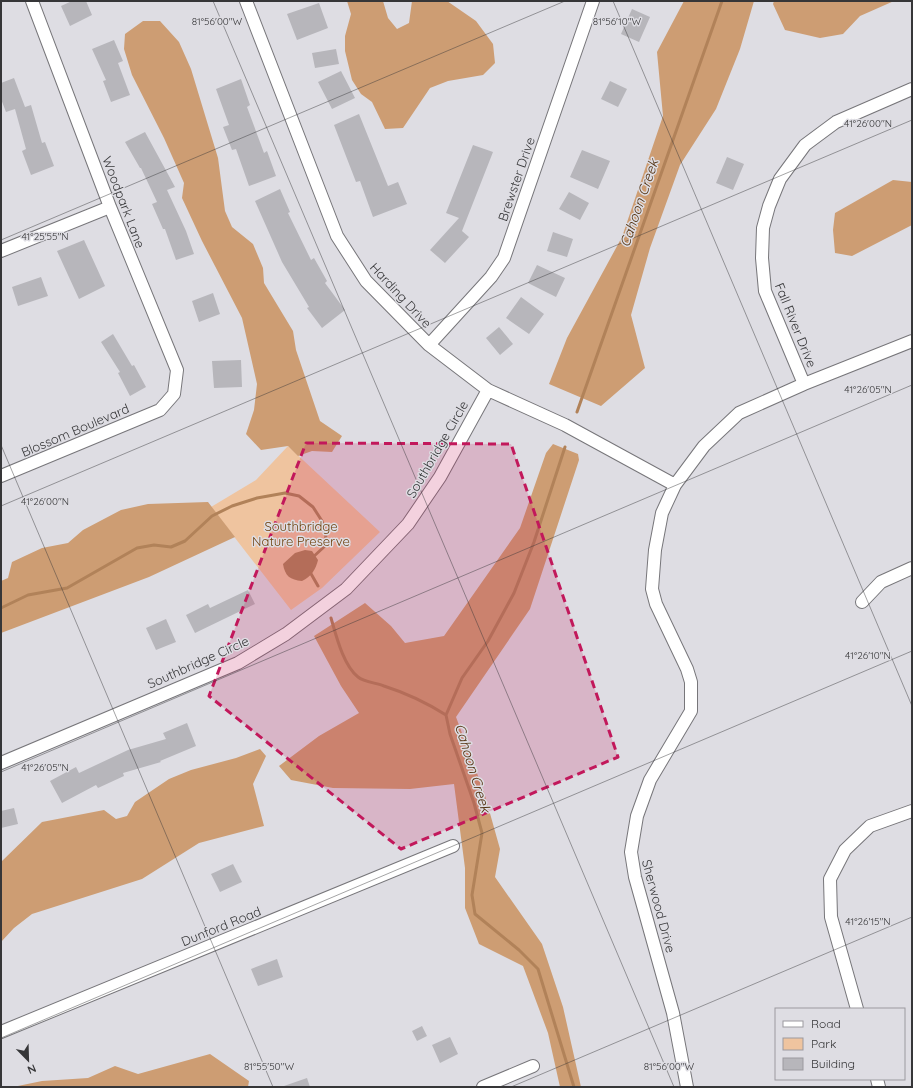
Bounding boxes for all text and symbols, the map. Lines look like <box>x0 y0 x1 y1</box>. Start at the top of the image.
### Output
text: 81°56'00"W <box>192 15 243 28</box>
text: 81°56'10"W <box>593 15 641 28</box>
text: 41°26'00"N <box>844 117 892 130</box>
street label: Brewster Drive <box>494 135 538 223</box>
street label: Woodpark Lane <box>99 154 149 250</box>
water label: Cahoon Creek <box>616 155 663 249</box>
text: 41°25'55"N <box>21 230 69 243</box>
street label: Harding Drive <box>367 259 435 331</box>
street label: Fall River Drive <box>772 280 820 370</box>
text: 41°26'05"N <box>844 383 892 396</box>
street label: Southbridge Circle <box>403 398 471 500</box>
street label: Blossom Boulevard <box>19 400 131 460</box>
text: 41°26'00"N <box>21 495 69 508</box>
park label: Southbridge Nature Preserve <box>252 518 350 549</box>
street label: Southbridge Circle <box>145 632 251 692</box>
text: 41°26'10"N <box>845 649 891 662</box>
water label: Cahoon Creek <box>451 721 495 816</box>
text: 41°26'05"N <box>21 761 69 774</box>
street label: Sherwood Drive <box>639 858 679 954</box>
street label: Dunford Road <box>179 903 263 949</box>
text: 41°26'15"N <box>845 915 891 928</box>
legend <box>775 1008 905 1080</box>
text: Road <box>811 1016 841 1031</box>
text: Park <box>811 1036 836 1051</box>
north arrow <box>8 1040 48 1080</box>
text: Building <box>811 1056 855 1071</box>
text: 81°55'50"W <box>244 1060 294 1073</box>
text: 81°56'00"W <box>644 1060 695 1073</box>
text: N <box>25 1061 38 1077</box>

